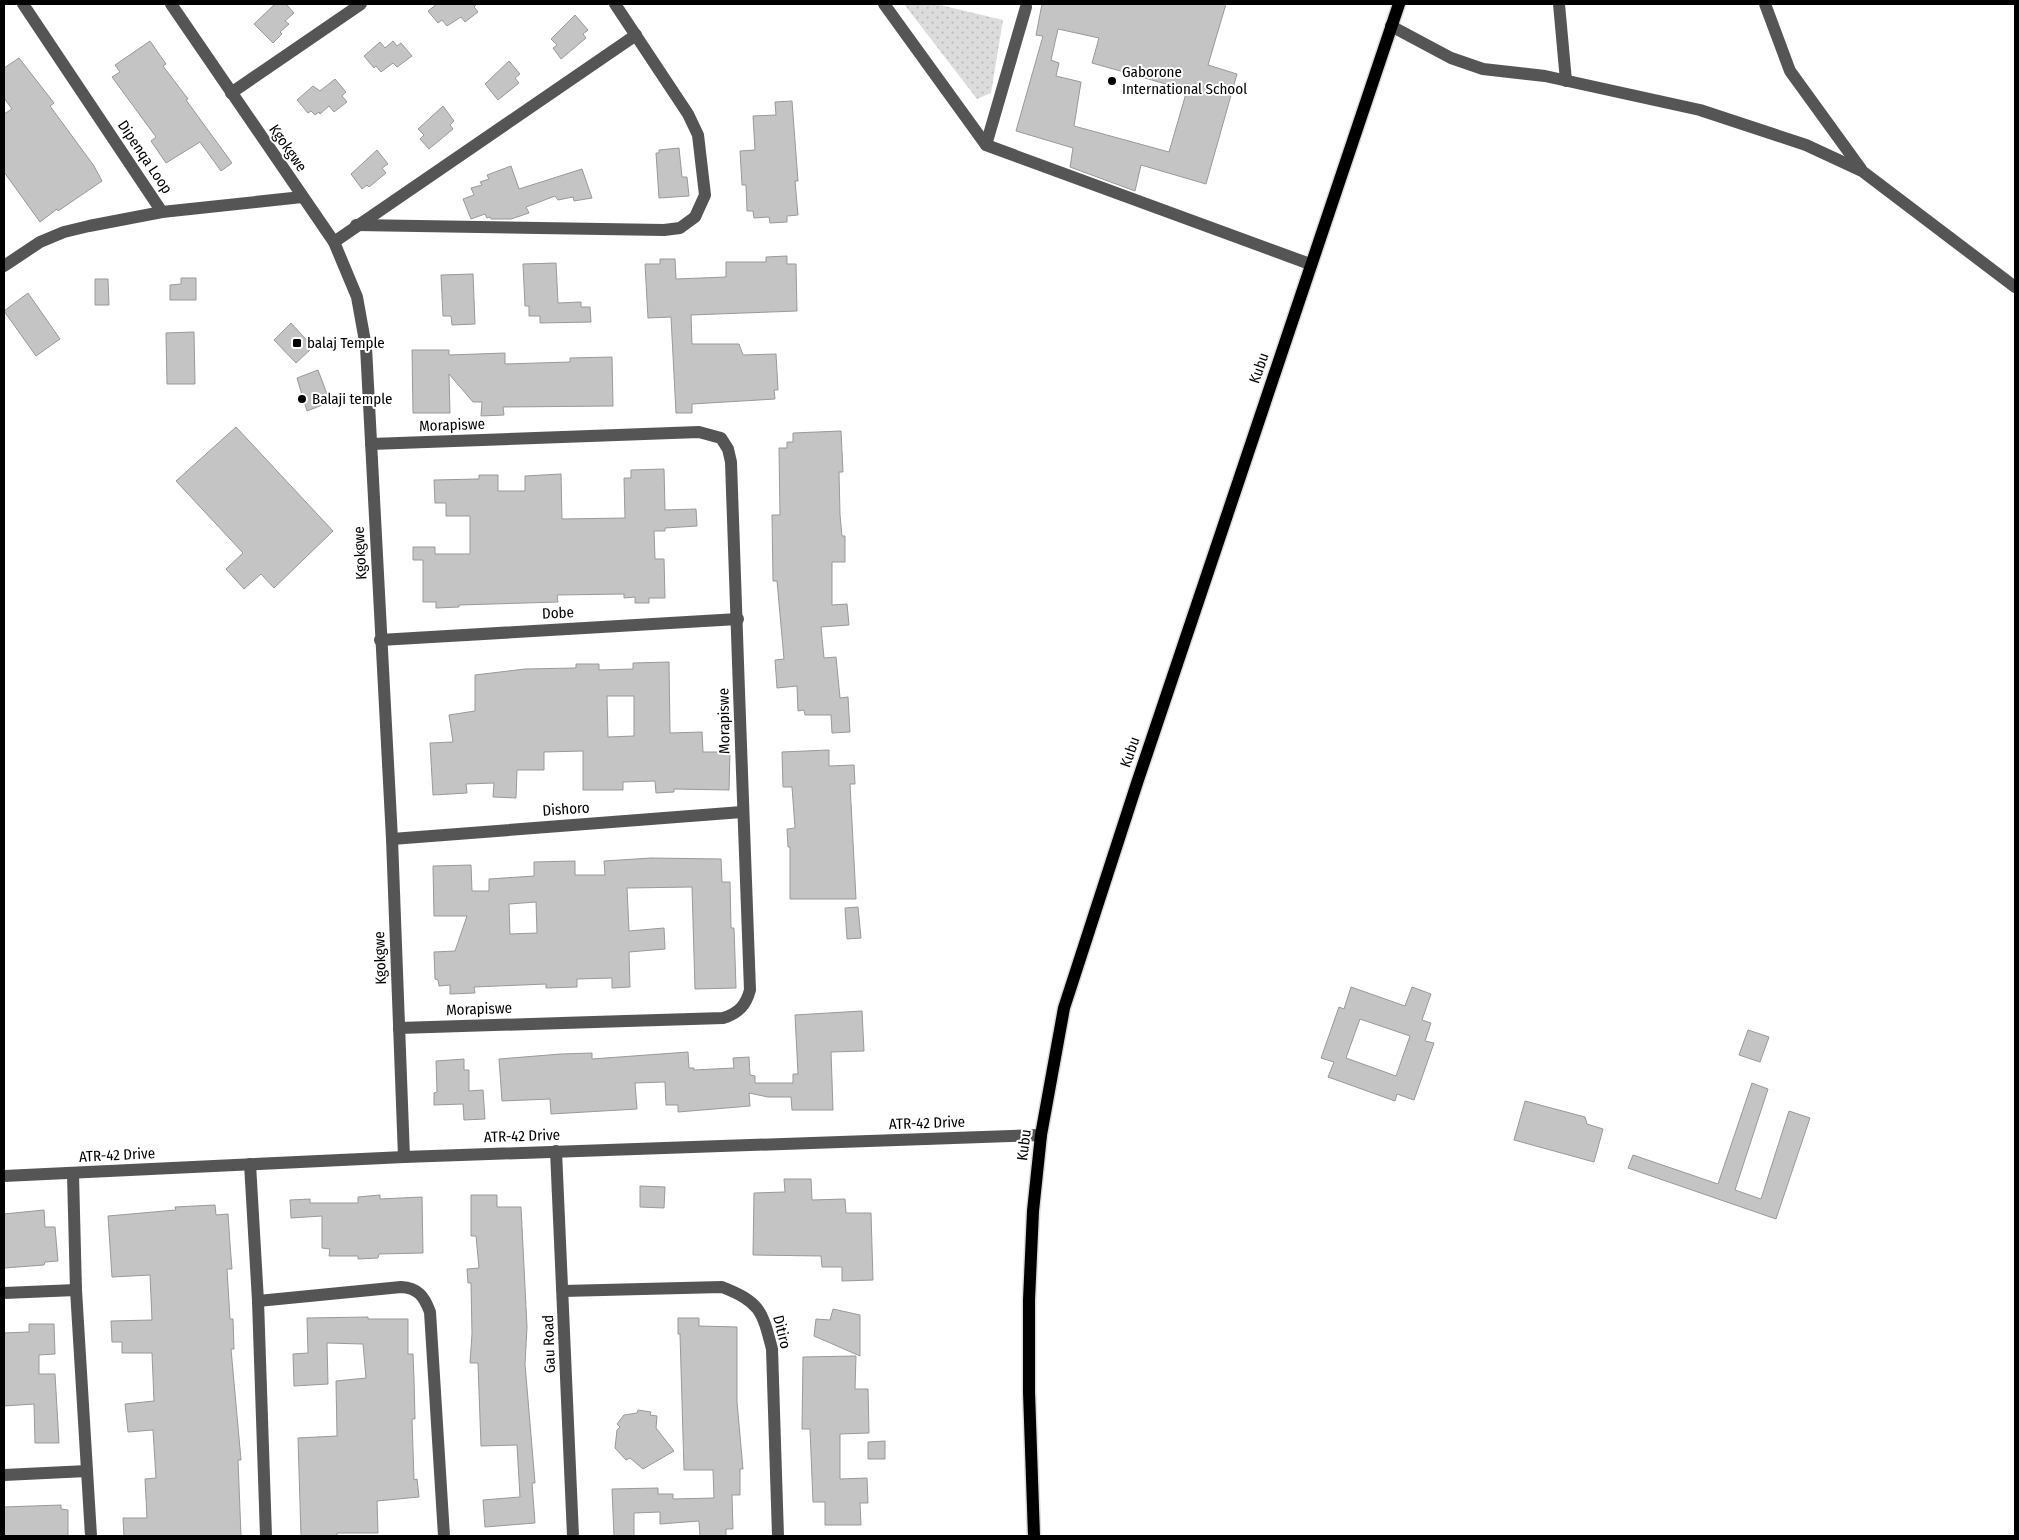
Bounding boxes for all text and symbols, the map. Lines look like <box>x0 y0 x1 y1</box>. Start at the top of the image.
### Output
place label: Gaborone International School <box>1122 63 1247 98</box>
marker: Gaborone International School <box>1106 75 1118 87</box>
street label: Dipenqa Loop <box>114 117 176 197</box>
street label: Kgokgwe <box>265 121 311 175</box>
place label: balaj Temple <box>307 334 385 352</box>
marker: balaj Temple <box>291 337 303 349</box>
street label: Kubu <box>1245 350 1273 386</box>
place label: Balaji temple <box>312 390 392 408</box>
marker: Balaji temple <box>296 393 308 405</box>
street label: Morapiswe <box>419 415 485 435</box>
street label: Kgokgwe <box>350 526 370 580</box>
street label: Dobe <box>542 603 574 623</box>
street label: Morapiswe <box>714 688 734 754</box>
street label: Kubu <box>1116 734 1144 770</box>
street label: Dishoro <box>542 798 590 820</box>
street label: Kgokgwe <box>370 931 390 985</box>
street label: Morapiswe <box>446 999 512 1019</box>
street label: ATR-42 Drive <box>889 1113 965 1133</box>
street label: ATR-42 Drive <box>484 1126 560 1146</box>
street label: Kubu <box>1013 1128 1035 1162</box>
street label: ATR-42 Drive <box>78 1144 156 1166</box>
street label: Ditiro <box>769 1313 795 1351</box>
street label: Gau Road <box>539 1314 559 1374</box>

